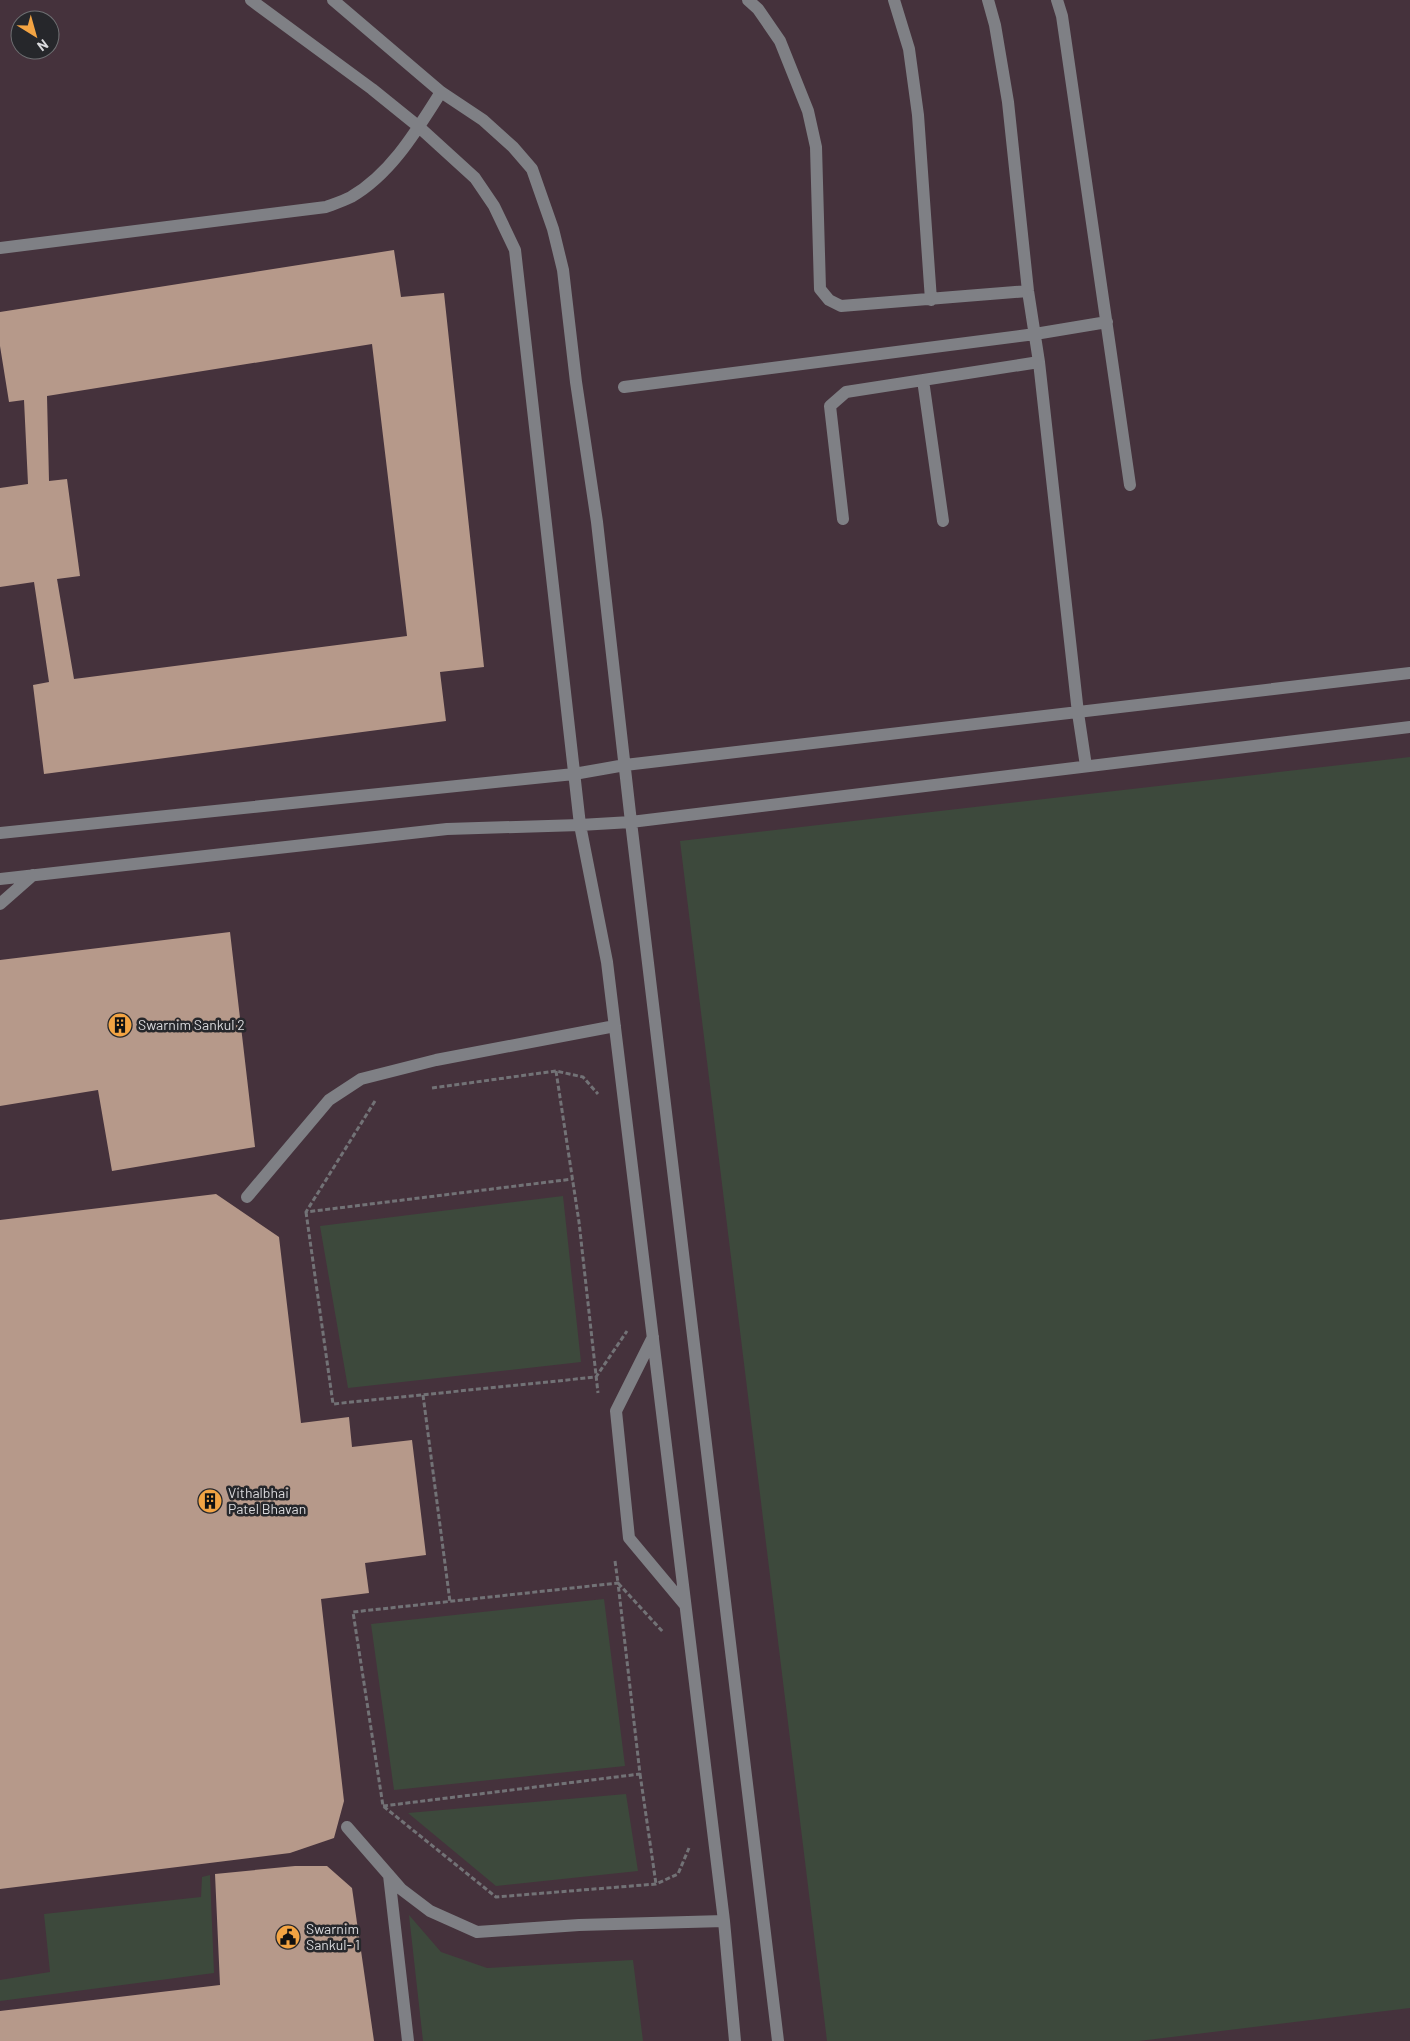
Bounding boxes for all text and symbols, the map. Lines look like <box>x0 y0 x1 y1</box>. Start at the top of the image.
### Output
north arrow <box>10 10 60 60</box>
text: N <box>34 36 52 55</box>
building icon: Swarnim Sankul 2 <box>107 1012 133 1038</box>
place label: Swarnim Sankul 2 <box>138 1016 245 1033</box>
place label: Vithalbhai Patel Bhavan <box>228 1484 306 1517</box>
building icon: Vithalbhai Patel Bhavan <box>197 1488 223 1514</box>
place label: Swarnim Sankul- 1 <box>306 1920 360 1953</box>
public building icon: Swarnim Sankul- 1 <box>275 1924 301 1950</box>

